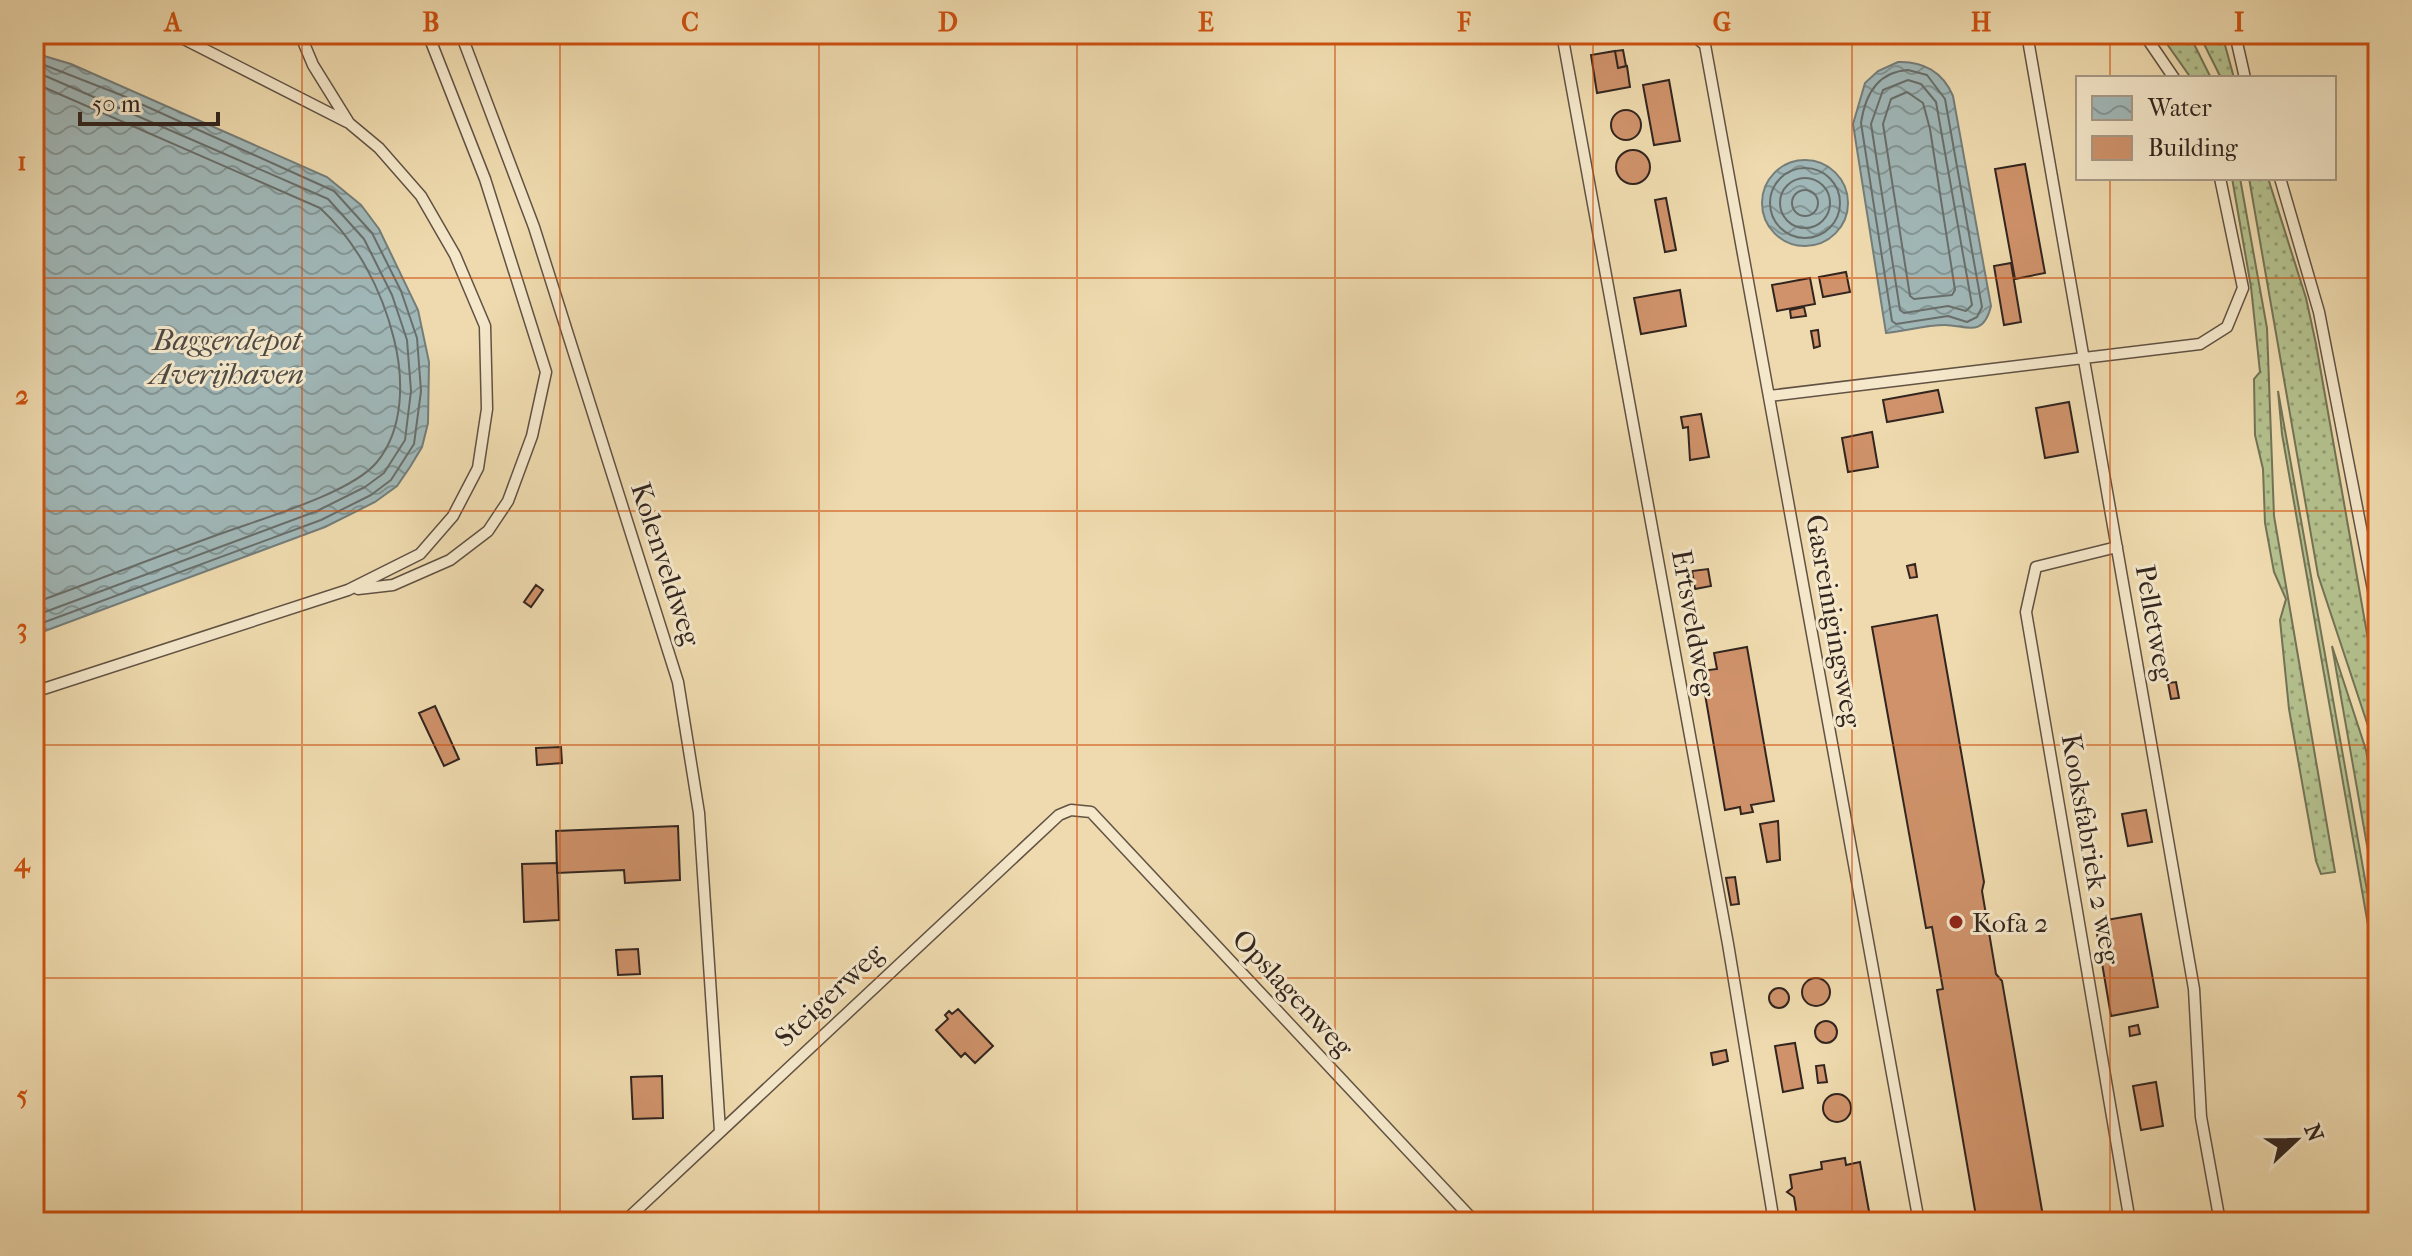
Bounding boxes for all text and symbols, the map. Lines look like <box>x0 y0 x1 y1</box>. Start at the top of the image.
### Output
text: A <box>163 7 183 38</box>
text: B <box>423 7 440 38</box>
text: C <box>681 7 699 38</box>
text: D <box>938 7 958 38</box>
text: E <box>1198 7 1214 38</box>
text: F <box>1456 7 1471 38</box>
text: G <box>1713 7 1731 38</box>
text: H <box>1971 7 1992 38</box>
text: I <box>2234 7 2244 38</box>
scale bar <box>80 76 218 126</box>
legend <box>2076 76 2336 180</box>
text: 50 m <box>92 90 141 118</box>
text: Water <box>2147 94 2212 122</box>
text: Building <box>2148 134 2239 162</box>
text: 1 <box>17 146 27 177</box>
water label: Baggerdepot Averijhaven <box>146 323 304 392</box>
text: 2 <box>15 380 29 411</box>
street label: Kolenveldweg <box>624 478 708 651</box>
street label: Gasreinigingsweg <box>1799 512 1869 731</box>
street label: Ertsveldweg <box>1665 547 1723 700</box>
street label: Pelletweg <box>2128 562 2182 685</box>
text: 3 <box>17 613 27 644</box>
street label: Kooksfabriek 2 weg <box>2055 731 2128 968</box>
text: 4 <box>13 847 31 879</box>
place label: Kofa 2 <box>1972 906 2048 939</box>
marker: Kofa 2 <box>1947 913 1965 931</box>
street label: Opslagenweg <box>1226 922 1361 1064</box>
street label: Steigerweg <box>768 936 891 1054</box>
text: 5 <box>16 1080 28 1111</box>
north arrow <box>2256 1100 2336 1180</box>
text: N <box>2298 1120 2329 1146</box>

